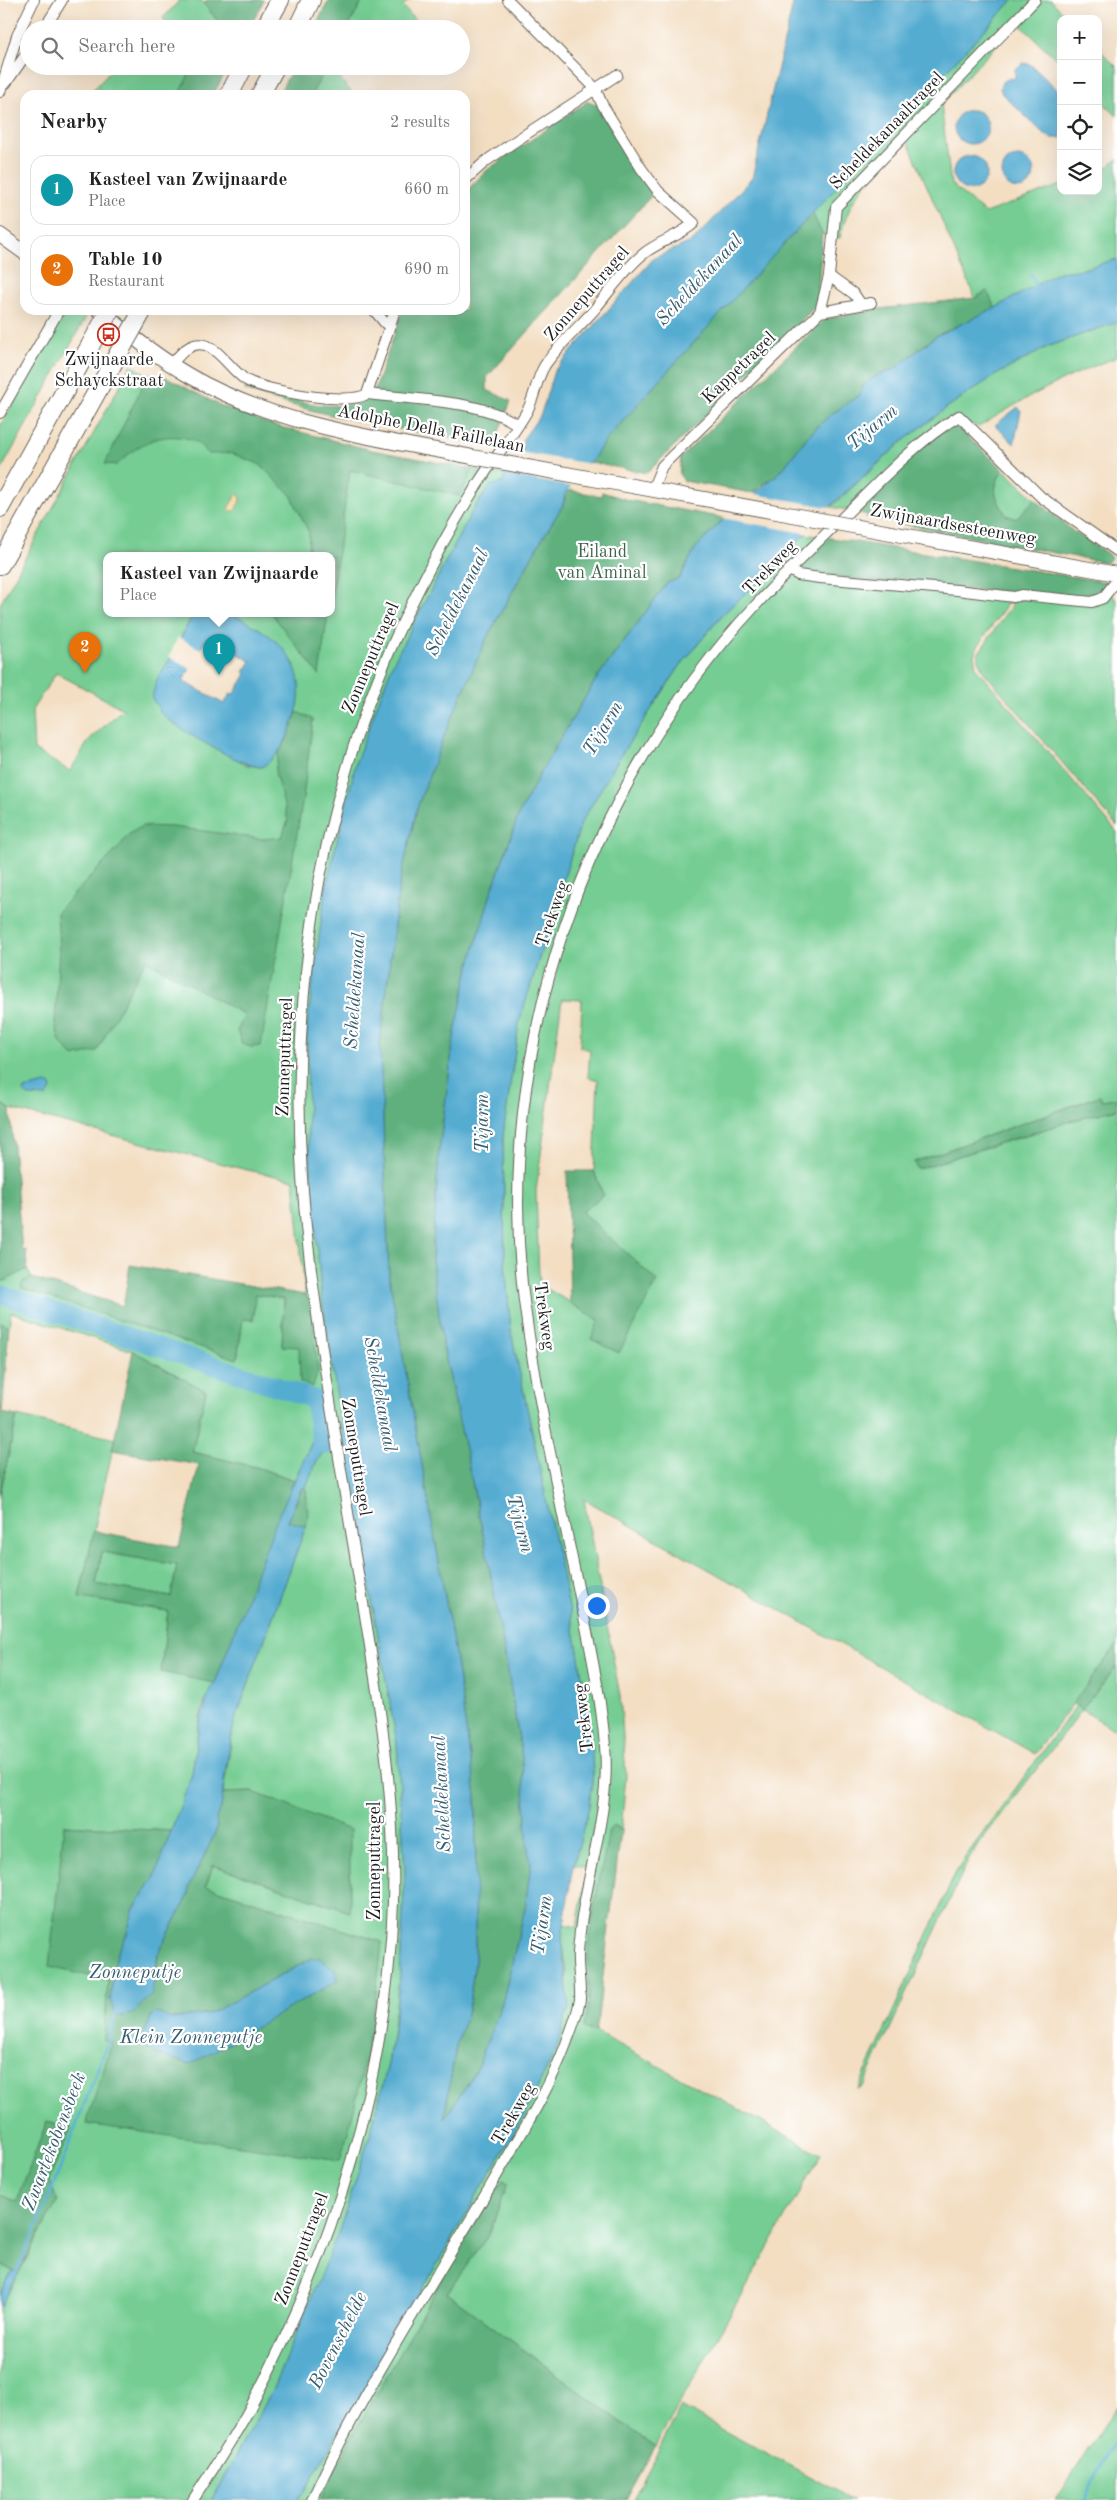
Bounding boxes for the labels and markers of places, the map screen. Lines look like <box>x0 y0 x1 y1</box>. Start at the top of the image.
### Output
bus stop icon: Zwijnaarde Schayckstraat <box>97 323 121 347</box>
place label: Zwijnaarde Schayckstraat <box>55 351 163 390</box>
pin: 2 <box>69 632 101 673</box>
pin: 1 <box>203 634 235 675</box>

